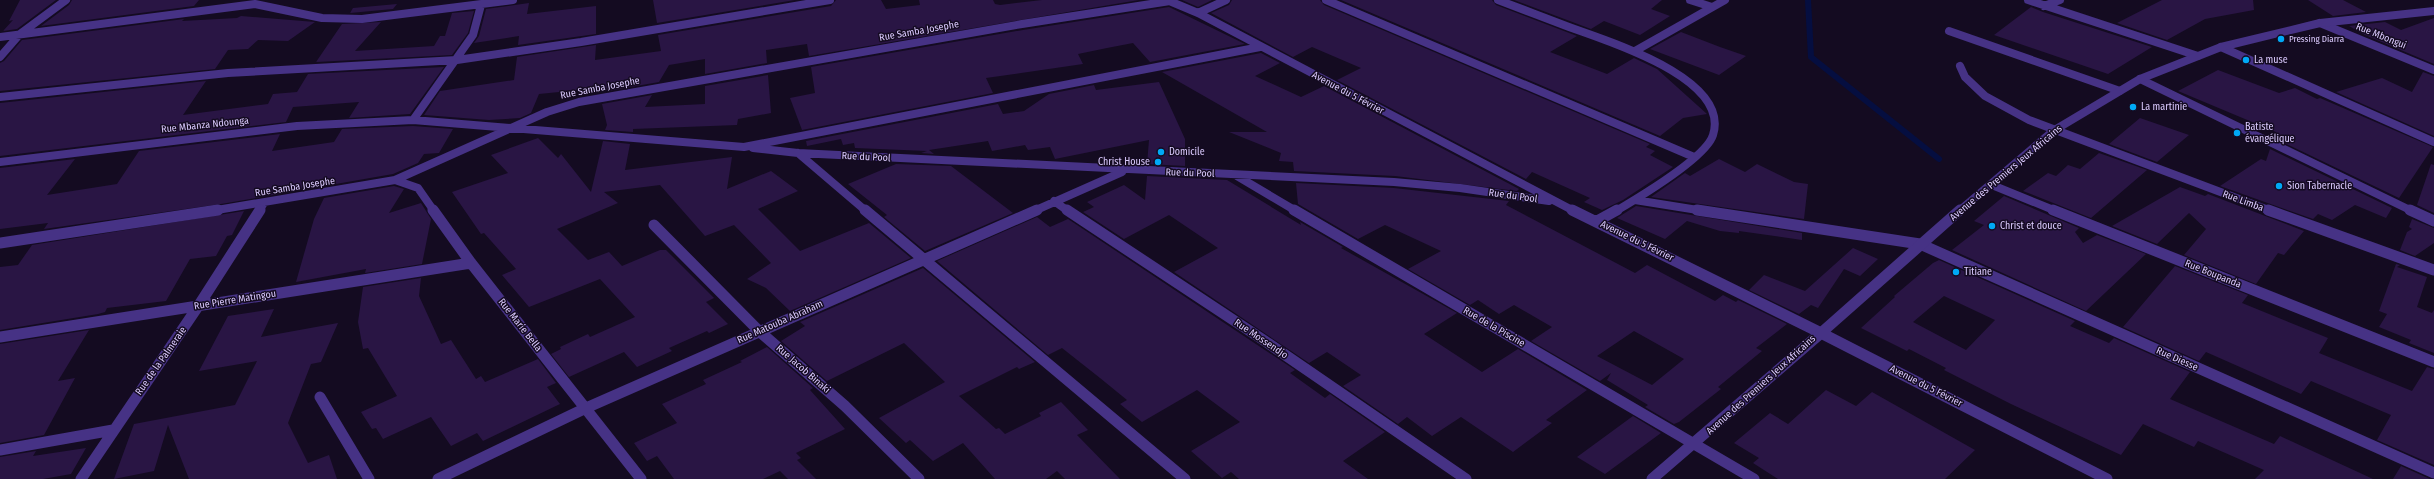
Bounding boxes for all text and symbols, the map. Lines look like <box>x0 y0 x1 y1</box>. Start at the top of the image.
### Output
street label: Rue Samba Josephe <box>878 18 960 44</box>
street label: Rue Mbongui <box>2354 20 2408 52</box>
marker: Pressing Diarra <box>2276 34 2286 44</box>
place label: Pressing Diarra <box>2289 34 2345 44</box>
place label: La muse <box>2254 54 2288 66</box>
marker: La muse <box>2241 55 2251 65</box>
street label: Avenue du 5 Février <box>1310 69 1387 117</box>
street label: Rue Samba Josephe <box>559 74 641 102</box>
place label: La martinie <box>2141 101 2187 113</box>
marker: La martinie <box>2128 102 2138 112</box>
street label: Rue Mbanza Ndounga <box>161 114 250 136</box>
place label: Batiste évangélique <box>2245 121 2295 145</box>
street label: Avenue des Premiers Jeux Africains <box>1947 123 2065 223</box>
marker: Batiste évangélique <box>2232 128 2242 138</box>
place label: Domicile <box>1169 146 1205 158</box>
marker: Domicile <box>1156 147 1166 157</box>
street label: Rue du Pool <box>841 150 891 164</box>
place label: Christ House <box>1098 156 1150 168</box>
marker: Christ House <box>1153 157 1163 167</box>
street label: Rue du Pool <box>1165 166 1215 180</box>
street label: Rue Samba Josephe <box>254 175 336 199</box>
place label: Sion Tabernacle <box>2287 180 2352 192</box>
marker: Sion Tabernacle <box>2274 181 2284 191</box>
street label: Rue du Pool <box>1488 187 1538 205</box>
street label: Rue Limba <box>2221 188 2265 214</box>
street label: Avenue du 5 Février <box>1598 218 1676 264</box>
place label: Christ et douce <box>2000 220 2062 232</box>
marker: Christ et douce <box>1987 221 1997 231</box>
street label: Rue Boupanda <box>2183 257 2243 291</box>
place label: Titiane <box>1964 266 1992 278</box>
marker: Titiane <box>1951 267 1961 277</box>
street label: Rue Pierre Matingou <box>193 288 277 312</box>
street label: Rue Marie Bella <box>496 296 544 354</box>
street label: Rue Matouba Abraham <box>735 298 825 346</box>
street label: Rue de la Piscine <box>1461 304 1527 350</box>
street label: Rue Mossendjo <box>1232 317 1290 361</box>
street label: Rue de la Palmeraie <box>133 324 189 398</box>
street label: Avenue des Premiers Jeux Africains <box>1704 333 1818 437</box>
street label: Rue Jacob Binaki <box>773 342 833 396</box>
street label: Rue Diesse <box>2154 344 2200 374</box>
street label: Avenue du 5 Février <box>1888 362 1965 410</box>

